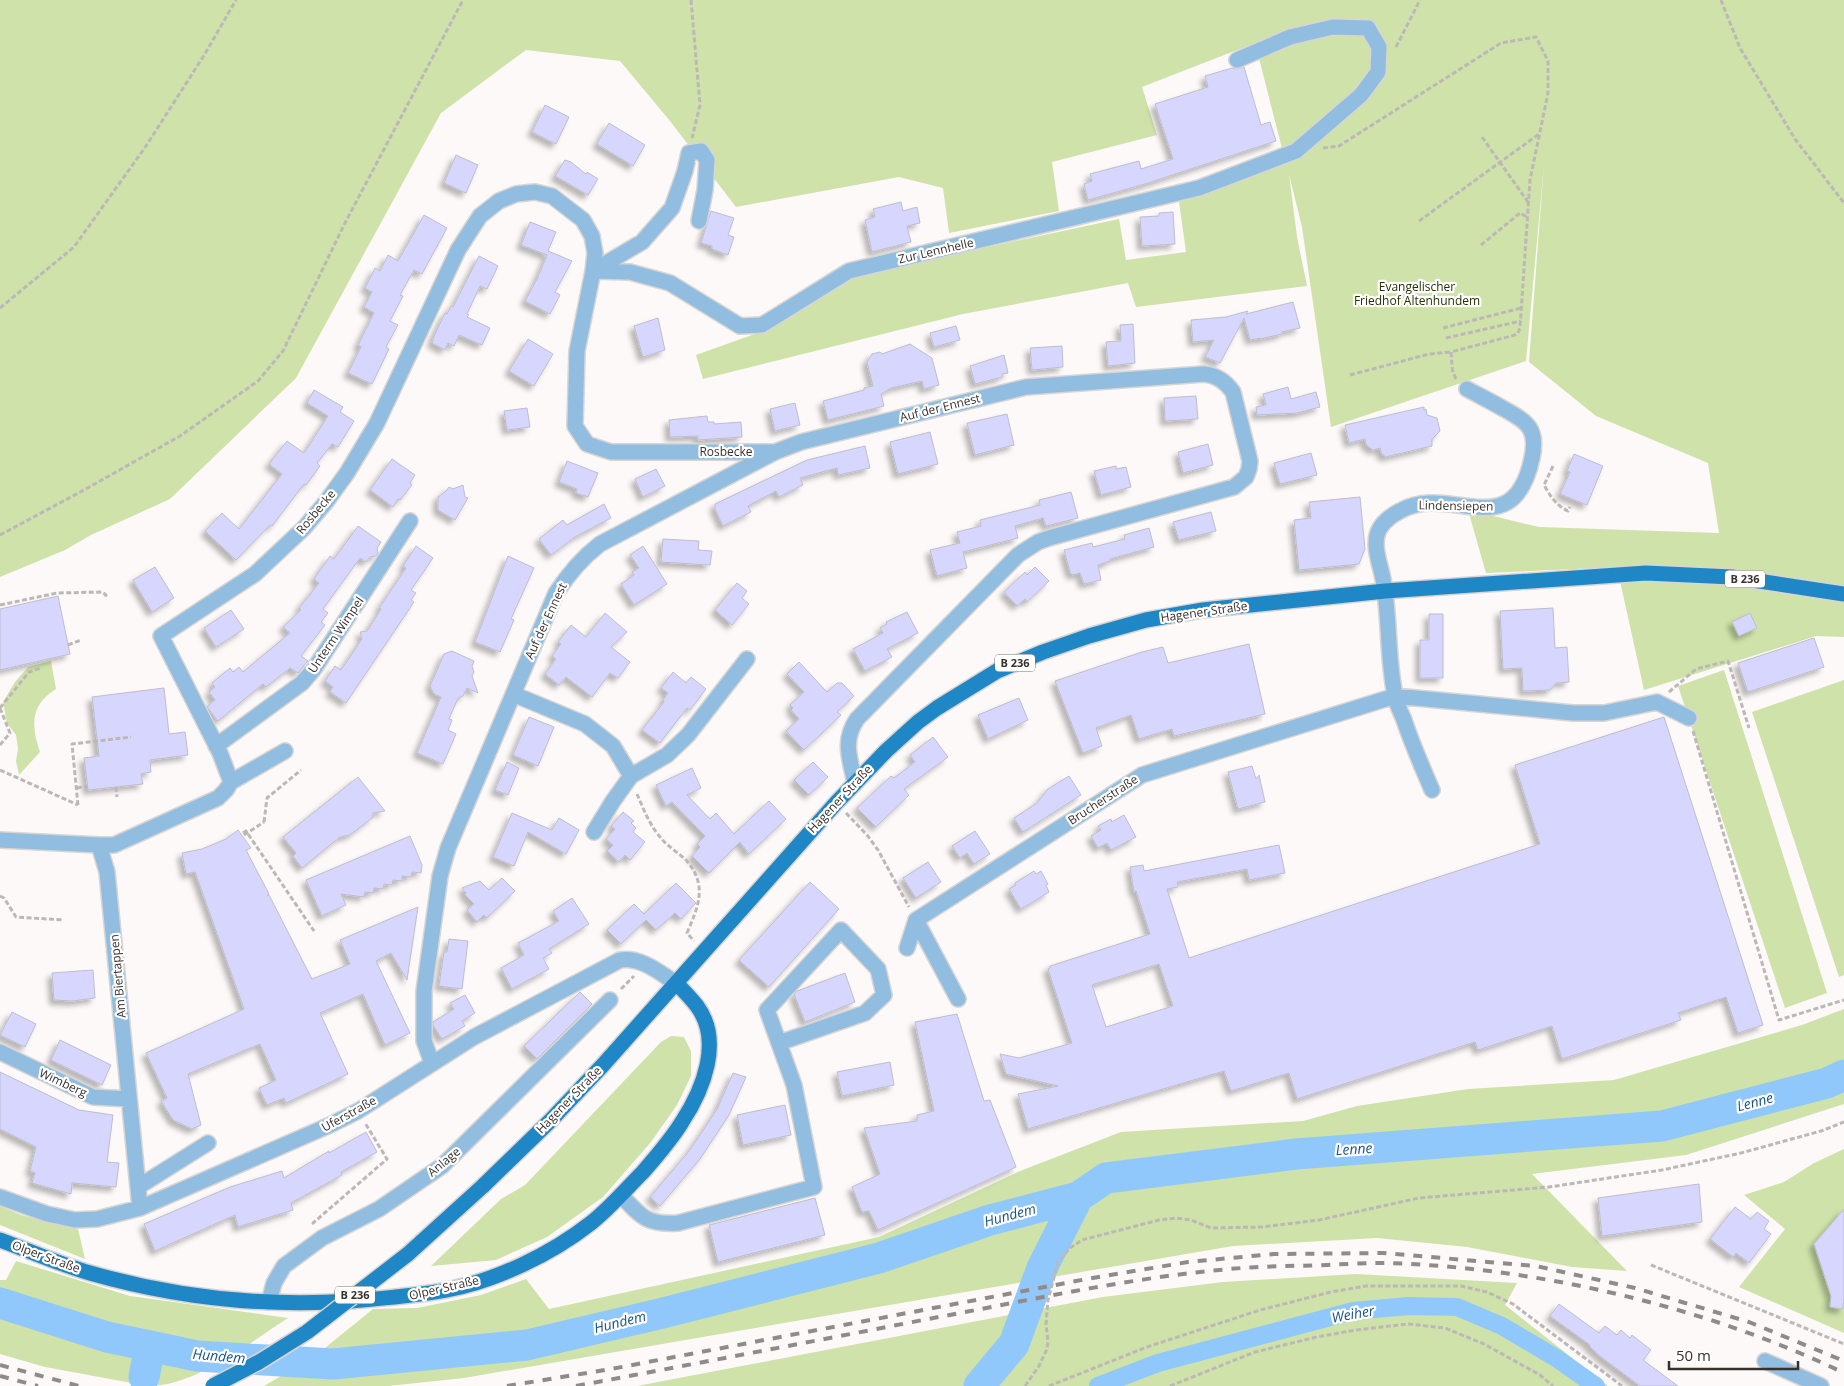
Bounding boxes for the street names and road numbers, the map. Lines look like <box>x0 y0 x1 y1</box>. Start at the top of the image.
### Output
street label: Zur Lennhelle <box>897 234 975 267</box>
street label: Auf der Ennest <box>898 389 982 426</box>
street label: Rosbecke <box>699 443 753 460</box>
street label: Rosbecke <box>292 486 339 538</box>
street label: Lindensiepen <box>1418 496 1494 515</box>
road number: B 236 <box>1725 570 1765 588</box>
street label: Auf der Ennest <box>520 580 571 662</box>
street label: Unterm Wimpel <box>304 593 367 676</box>
street label: Hagener Straße <box>1159 597 1249 626</box>
road number: B 236 <box>995 654 1035 671</box>
street label: Hagener Straße <box>804 761 876 836</box>
street label: Brucherstraße <box>1064 770 1141 829</box>
street label: Am Biertappen <box>105 933 130 1019</box>
street label: Hagener Straße <box>532 1062 605 1137</box>
street label: Wimberg <box>37 1064 90 1101</box>
street label: Uferstraße <box>318 1091 379 1136</box>
street label: Anlage <box>424 1143 464 1180</box>
street label: Olper Straße <box>10 1236 83 1277</box>
street label: Olper Straße <box>407 1271 481 1304</box>
road number: B 236 <box>335 1286 375 1304</box>

